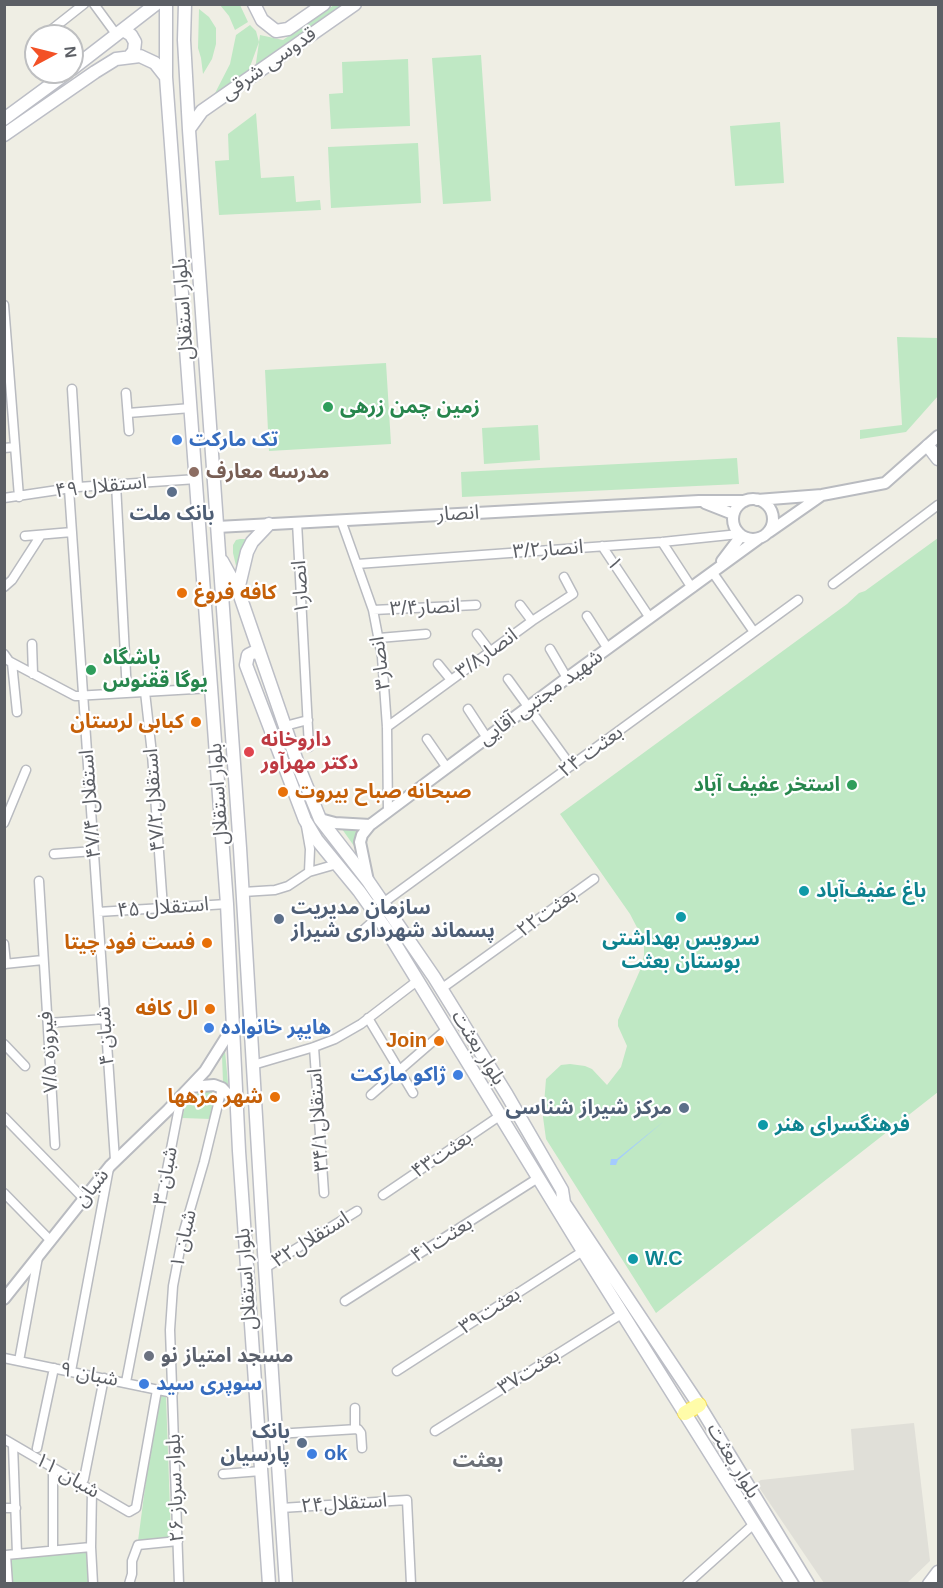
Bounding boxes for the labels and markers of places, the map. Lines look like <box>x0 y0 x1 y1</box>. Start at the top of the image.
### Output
place label: زمین چمن زرهی <box>340 395 480 419</box>
marker: زمین چمن زرهی <box>321 400 335 414</box>
place label: تک مارکت <box>189 428 278 452</box>
marker: تک مارکت <box>170 433 184 447</box>
place label: مدرسه معارف <box>206 460 329 484</box>
marker: مدرسه معارف <box>187 465 201 479</box>
marker: بانک ملت <box>165 485 179 499</box>
place label: بانک ملت <box>130 502 214 526</box>
place label: کافه فروغ <box>194 581 277 605</box>
marker: کافه فروغ <box>175 586 189 600</box>
place label: باشگاه یوگا ققنوس <box>103 646 208 693</box>
marker: باشگاه یوگا ققنوس <box>84 663 98 677</box>
place label: کبابی لرستان <box>70 710 184 734</box>
marker: کبابی لرستان <box>189 715 203 729</box>
place label: داروخانه دکتر مهرآور <box>261 728 358 775</box>
marker: داروخانه دکتر مهرآور <box>242 745 256 759</box>
place label: استخر عفیف آباد <box>694 773 840 797</box>
marker: استخر عفیف آباد <box>845 778 859 792</box>
place label: صبحانه صباح بیروت <box>295 780 471 804</box>
marker: صبحانه صباح بیروت <box>276 785 290 799</box>
place label: باغ عفیف‌آباد <box>816 879 926 903</box>
marker: باغ عفیف‌آباد <box>797 884 811 898</box>
place label: سازمان مدیریت پسماند شهرداری شیراز <box>291 896 495 943</box>
marker: سرویس بهداشتی بوستان بعثت <box>674 910 688 924</box>
marker: سازمان مدیریت پسماند شهرداری شیراز <box>272 912 286 926</box>
place label: سرویس بهداشتی بوستان بعثت <box>602 927 760 974</box>
place label: فست فود چیتا <box>64 931 195 955</box>
marker: فست فود چیتا <box>200 936 214 950</box>
place label: ال کافه <box>136 997 198 1021</box>
marker: ال کافه <box>203 1002 217 1016</box>
place label: هایپر خانواده <box>221 1016 331 1040</box>
marker: هایپر خانواده <box>202 1021 216 1035</box>
place label: Join <box>386 1029 427 1053</box>
marker: Join <box>432 1034 446 1048</box>
place label: ژاکو مارکت <box>350 1063 446 1087</box>
marker: ژاکو مارکت <box>451 1068 465 1082</box>
place label: شهر مزهها <box>168 1085 263 1109</box>
marker: شهر مزهها <box>268 1090 282 1104</box>
place label: مرکز شیراز شناسی <box>506 1096 672 1120</box>
marker: مرکز شیراز شناسی <box>677 1101 691 1115</box>
place label: فرهنگسرای هنر <box>775 1113 910 1137</box>
marker: فرهنگسرای هنر <box>756 1118 770 1132</box>
place label: W.C <box>645 1247 683 1271</box>
marker: W.C <box>626 1252 640 1266</box>
place label: مسجد امتیاز نو <box>161 1344 293 1368</box>
marker: مسجد امتیاز نو <box>142 1349 156 1363</box>
place label: سوپری سید <box>156 1372 262 1396</box>
marker: سوپری سید <box>137 1377 151 1391</box>
place label: بانک پارسیان <box>221 1420 290 1467</box>
marker: بانک پارسیان <box>295 1436 309 1450</box>
place label: ok <box>324 1442 347 1466</box>
marker: ok <box>305 1447 319 1461</box>

